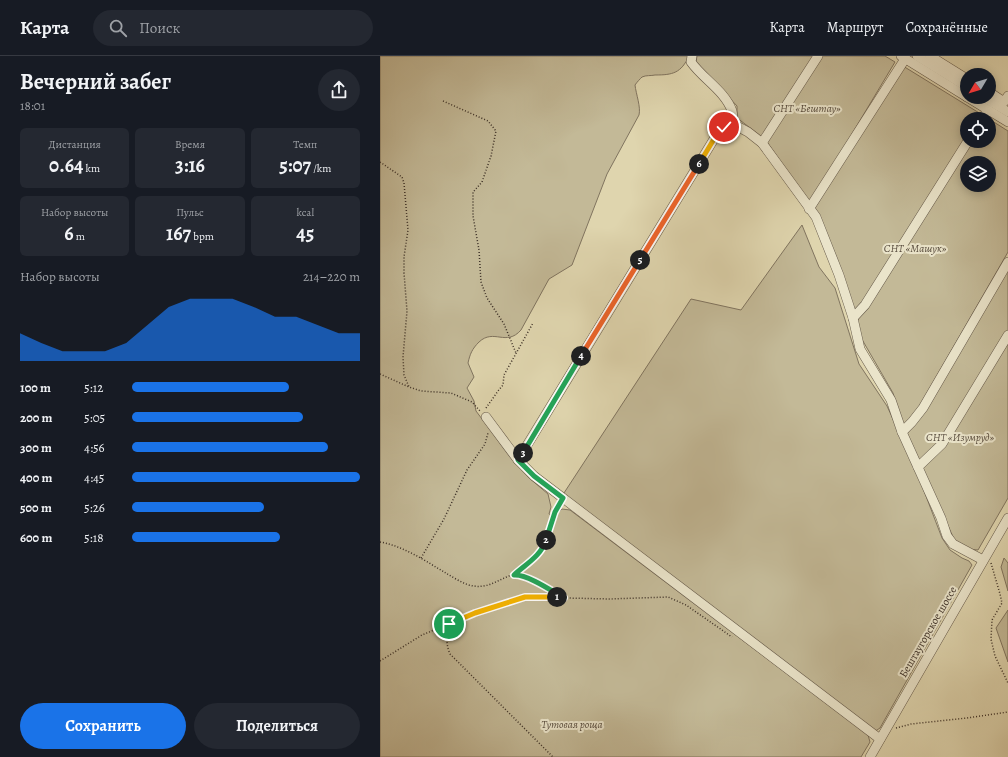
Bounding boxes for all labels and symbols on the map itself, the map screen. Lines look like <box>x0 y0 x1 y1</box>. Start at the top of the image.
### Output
north arrow <box>960 68 996 104</box>
park label: СНТ «Бештау» <box>773 101 841 116</box>
pin <box>707 110 741 144</box>
pin: 6 <box>689 154 709 174</box>
park label: СНТ «Машук» <box>884 241 947 256</box>
pin: 5 <box>630 250 650 270</box>
pin: 4 <box>571 346 591 366</box>
park label: СНТ «Изумруд» <box>926 430 994 445</box>
pin: 3 <box>513 443 533 463</box>
pin: 2 <box>536 530 556 550</box>
street label: Бештаугорское шоссе <box>896 584 960 680</box>
pin: 1 <box>547 587 567 607</box>
pin <box>432 607 466 641</box>
park label: Тутовая роща <box>541 717 603 732</box>

